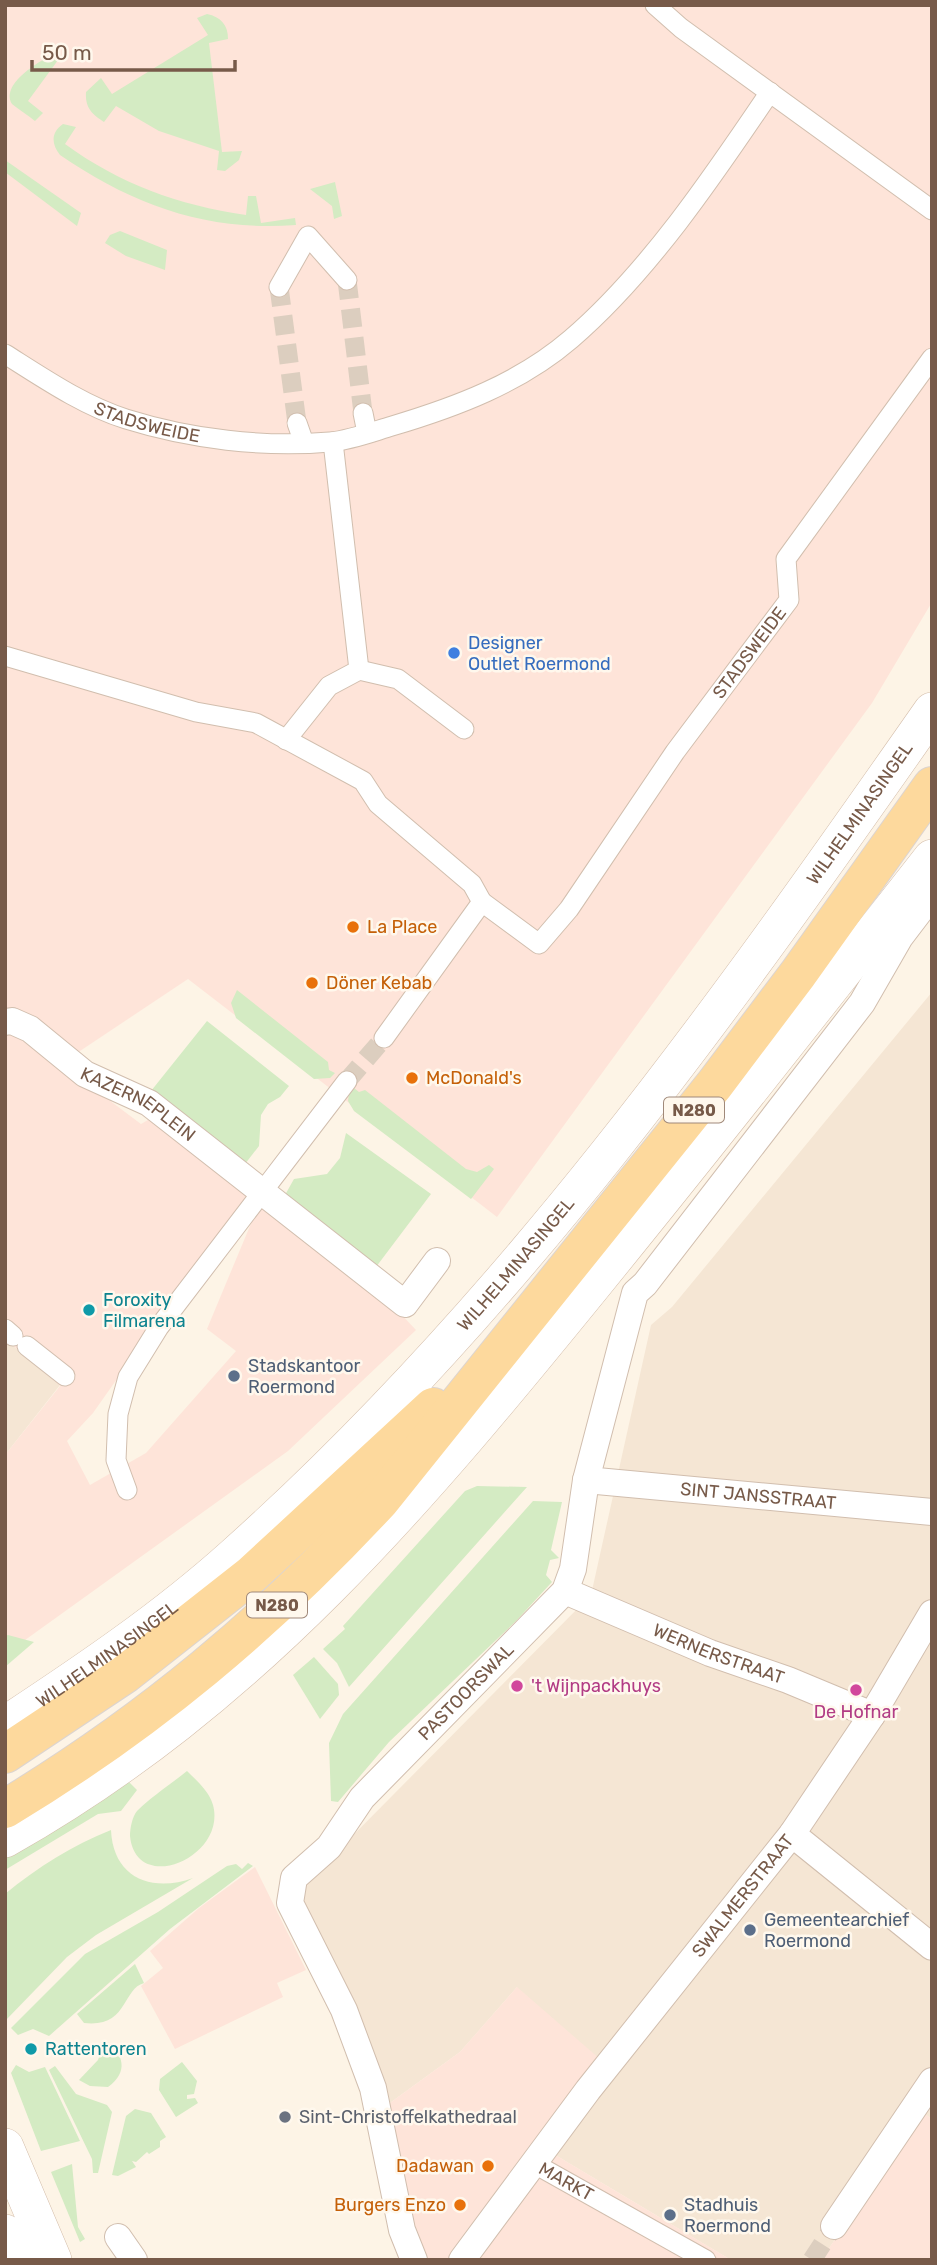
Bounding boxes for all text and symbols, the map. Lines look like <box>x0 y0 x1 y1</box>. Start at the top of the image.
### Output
scale bar <box>32 28 234 72</box>
text: 50 m <box>42 40 92 65</box>
street label: STADSWEIDE <box>90 397 202 447</box>
street label: STADSWEIDE <box>708 602 791 703</box>
place label: Designer Outlet Roermond <box>468 632 611 675</box>
marker: Designer Outlet Roermond <box>446 645 462 661</box>
street label: WILHELMINASINGEL <box>802 738 917 889</box>
place label: La Place <box>367 916 437 938</box>
marker: La Place <box>345 919 361 935</box>
place label: Döner Kebab <box>326 972 432 994</box>
marker: Döner Kebab <box>304 975 320 991</box>
street label: KAZERNEPLEIN <box>77 1062 200 1146</box>
place label: McDonald's <box>426 1067 522 1089</box>
marker: McDonald's <box>404 1070 420 1086</box>
road number: N280 <box>664 1098 724 1122</box>
street label: WILHELMINASINGEL <box>453 1193 579 1336</box>
place label: Foroxity Filmarena <box>103 1289 186 1332</box>
marker: Foroxity Filmarena <box>81 1302 97 1318</box>
place label: Stadskantoor Roermond <box>248 1355 361 1398</box>
marker: Stadskantoor Roermond <box>226 1368 242 1384</box>
street label: SINT JANSSTRAAT <box>679 1478 837 1514</box>
road number: N280 <box>247 1592 307 1618</box>
street label: WILHELMINASINGEL <box>32 1596 182 1712</box>
street label: WERNERSTRAAT <box>649 1619 787 1689</box>
street label: PASTOORSWAL <box>414 1639 518 1745</box>
place label: 't Wijnpackhuys <box>531 1675 661 1697</box>
marker: 't Wijnpackhuys <box>509 1678 525 1694</box>
marker: De Hofnar <box>848 1682 864 1698</box>
place label: De Hofnar <box>814 1701 898 1723</box>
street label: SWALMERSTRAAT <box>687 1830 798 1962</box>
place label: Gemeentearchief Roermond <box>764 1909 909 1952</box>
marker: Gemeentearchief Roermond <box>742 1922 758 1938</box>
place label: Rattentoren <box>45 2038 147 2060</box>
marker: Rattentoren <box>23 2041 39 2057</box>
place label: Sint-Christoffelkathedraal <box>299 2106 517 2128</box>
marker: Sint-Christoffelkathedraal <box>277 2109 293 2125</box>
place label: Dadawan <box>396 2155 474 2177</box>
street label: MARKT <box>535 2157 597 2206</box>
marker: Dadawan <box>480 2158 496 2174</box>
place label: Burgers Enzo <box>334 2194 446 2216</box>
place label: Stadhuis Roermond <box>684 2194 771 2237</box>
marker: Burgers Enzo <box>452 2197 468 2213</box>
marker: Stadhuis Roermond <box>662 2207 678 2223</box>

